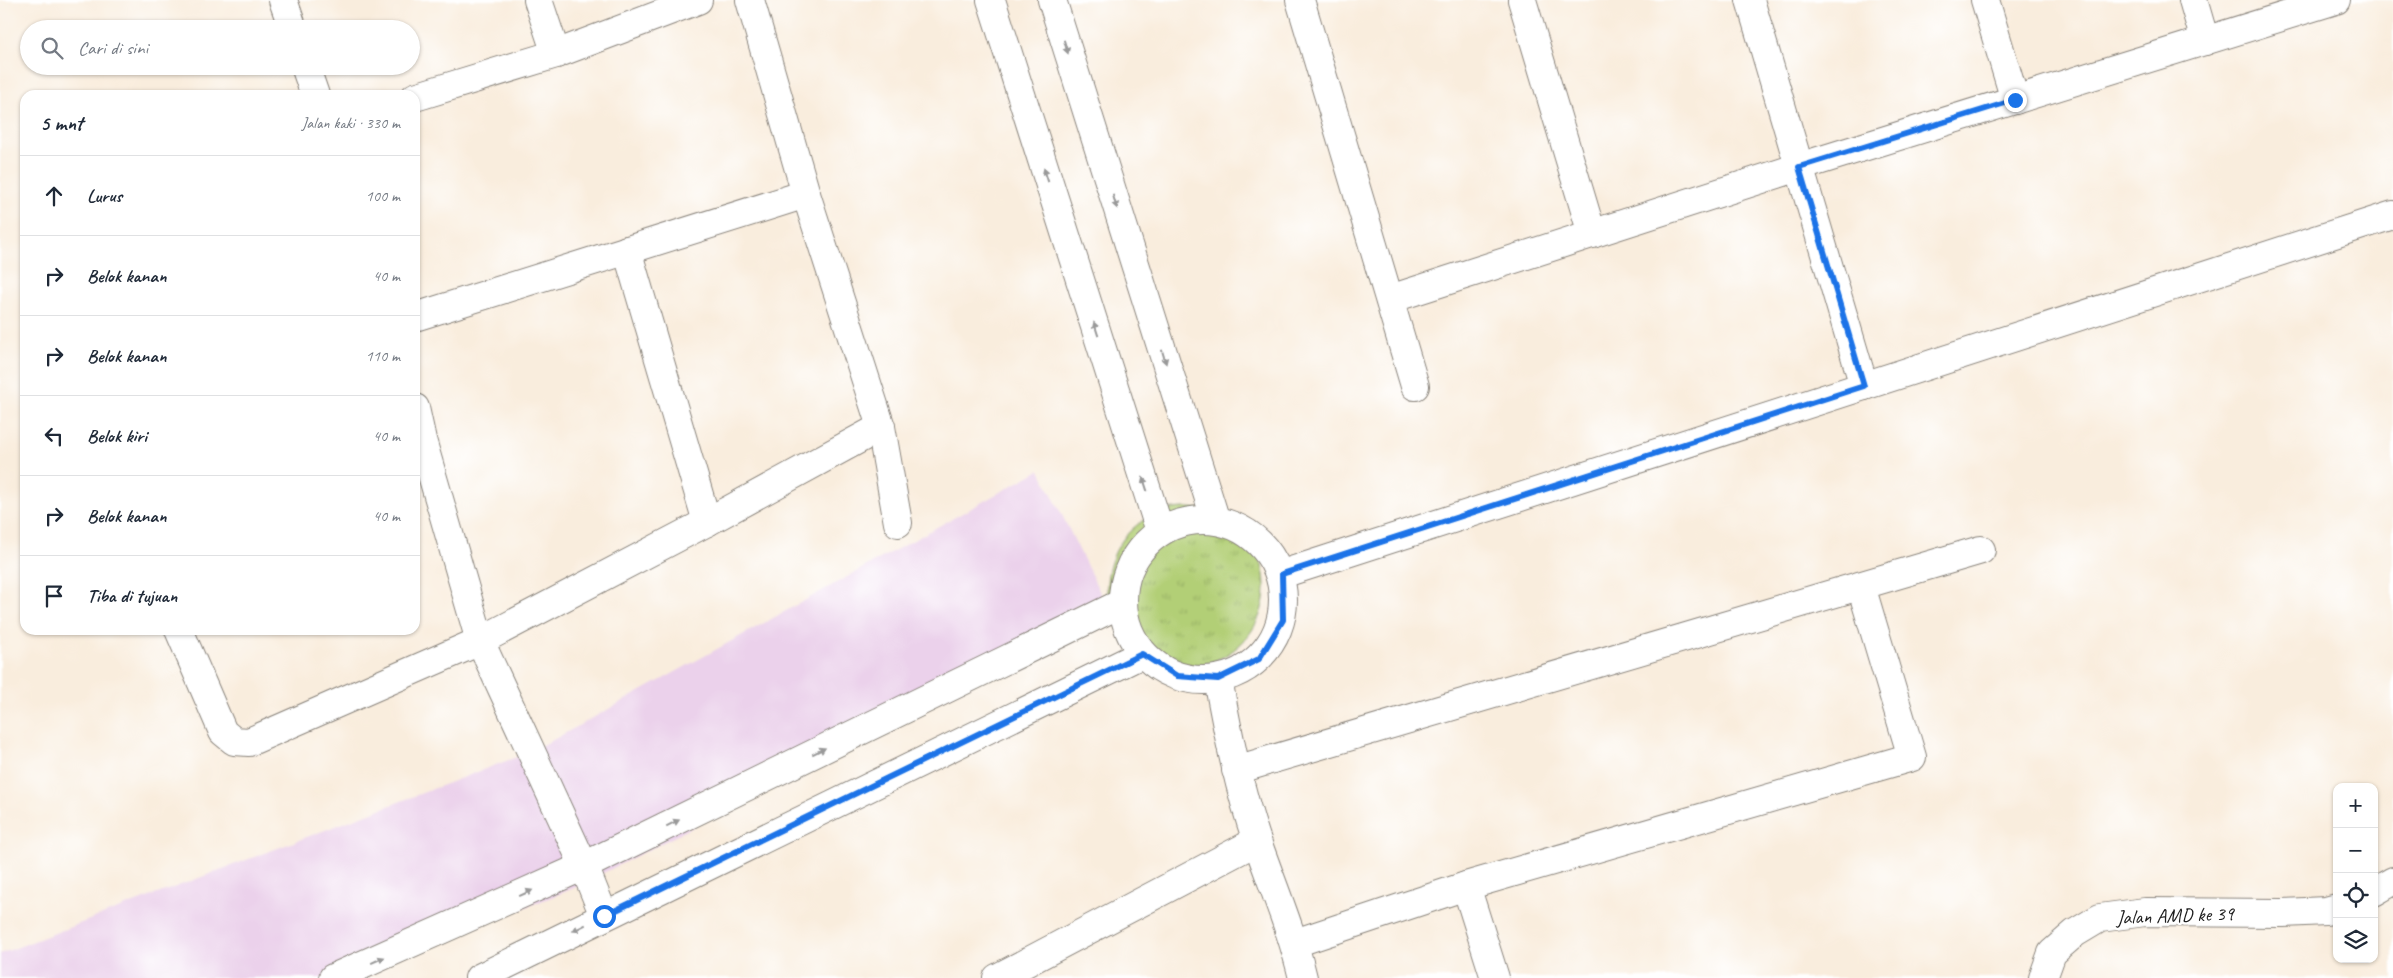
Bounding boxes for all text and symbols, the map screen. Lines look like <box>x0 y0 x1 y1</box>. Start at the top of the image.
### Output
search box <box>20 20 420 75</box>
icon: search <box>38 34 66 62</box>
text: Cari di sini <box>78 36 148 60</box>
one-way arrow <box>1063 39 1071 54</box>
route end <box>2004 89 2027 112</box>
text: 5 mnt <box>40 110 83 136</box>
text: Jalan kaki · 330 m <box>302 113 400 133</box>
one-way arrow <box>1042 167 1050 182</box>
icon: ahead <box>40 182 68 210</box>
text: Lurus <box>87 184 122 208</box>
text: 100 m <box>366 186 400 206</box>
one-way arrow <box>1112 194 1120 209</box>
icon: right <box>40 262 68 290</box>
text: Belok kanan <box>87 264 166 288</box>
text: 40 m <box>373 266 400 286</box>
one-way arrow <box>1091 322 1099 337</box>
icon: right <box>40 342 68 370</box>
text: Belok kanan <box>87 344 166 368</box>
text: 110 m <box>366 346 400 366</box>
one-way arrow <box>1161 349 1168 364</box>
icon: left <box>40 422 68 450</box>
text: Belok kiri <box>87 424 147 448</box>
text: 40 m <box>373 426 400 446</box>
one-way arrow <box>1141 476 1149 491</box>
icon: right <box>40 502 68 530</box>
text: Belok kanan <box>87 504 166 528</box>
text: 40 m <box>373 506 400 526</box>
icon: arrive <box>40 582 68 610</box>
text: Tiba di tujuan <box>87 584 177 608</box>
one-way arrow <box>811 747 826 756</box>
map controls <box>2333 783 2378 963</box>
button: + <box>2333 783 2378 828</box>
one-way arrow <box>665 819 680 827</box>
button: − <box>2333 828 2378 873</box>
button: locate <box>2333 873 2378 918</box>
one-way arrow <box>519 888 533 896</box>
street label: Jalan AMD ke 39 <box>2115 901 2236 930</box>
route start <box>593 905 616 928</box>
button: layers <box>2333 918 2378 963</box>
one-way arrow <box>572 924 586 932</box>
one-way arrow <box>371 955 385 963</box>

